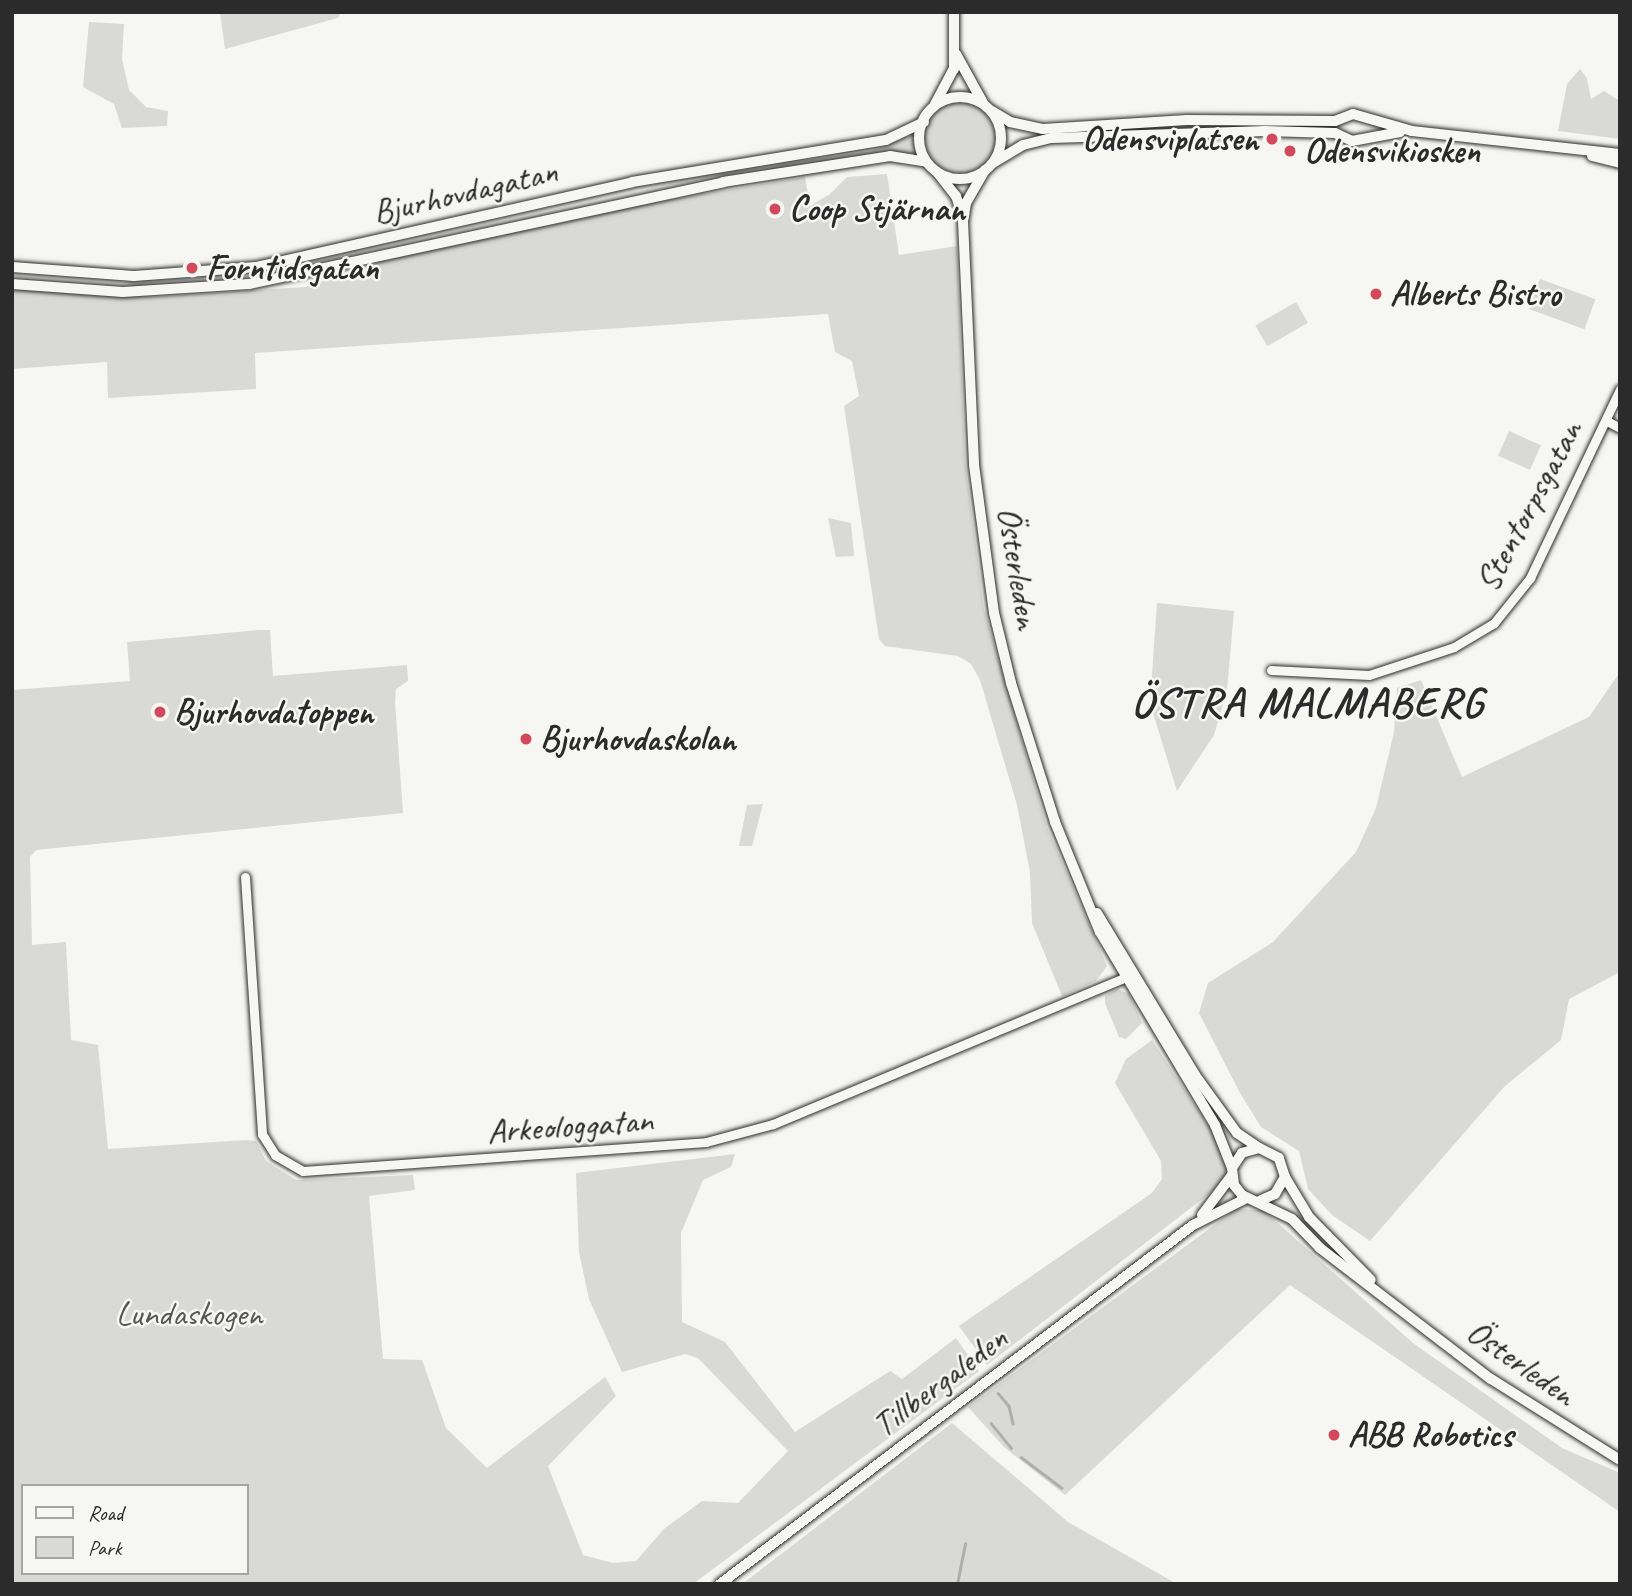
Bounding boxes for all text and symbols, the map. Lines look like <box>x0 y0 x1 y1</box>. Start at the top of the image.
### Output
place label: Odensviplatsen <box>1082 118 1258 160</box>
place label: Odensvikiosken <box>1304 130 1480 172</box>
marker: Odensviplatsen <box>1264 131 1280 147</box>
marker: Odensvikiosken <box>1282 143 1298 159</box>
street label: Bjurhovdagatan <box>369 150 561 234</box>
place label: Coop Stjärnan <box>789 188 965 230</box>
marker: Coop Stjärnan <box>767 201 783 217</box>
place label: Forntidsgatan <box>206 247 378 289</box>
marker: Forntidsgatan <box>184 260 200 276</box>
place label: Alberts Bistro <box>1390 273 1561 315</box>
marker: Alberts Bistro <box>1368 286 1384 302</box>
street label: Stentorpsgatan <box>1466 413 1592 599</box>
street label: Österleden <box>988 504 1048 632</box>
district label: ÖSTRA MALMABERG <box>1135 678 1481 728</box>
place label: Bjurhovdatoppen <box>174 691 373 733</box>
marker: Bjurhovdatoppen <box>152 704 168 720</box>
place label: Bjurhovdaskolan <box>540 718 736 760</box>
marker: Bjurhovdaskolan <box>518 731 534 747</box>
street label: Arkeologgatan <box>486 1099 654 1153</box>
park label: Lundaskogen <box>116 1293 262 1335</box>
street label: Österleden <box>1459 1311 1583 1415</box>
street label: Tillbergaleden <box>864 1318 1016 1446</box>
place label: ABB Robotics <box>1348 1414 1515 1456</box>
marker: ABB Robotics <box>1326 1427 1342 1443</box>
legend <box>21 1484 248 1575</box>
text: Road <box>88 1500 123 1526</box>
text: Park <box>88 1535 121 1561</box>

